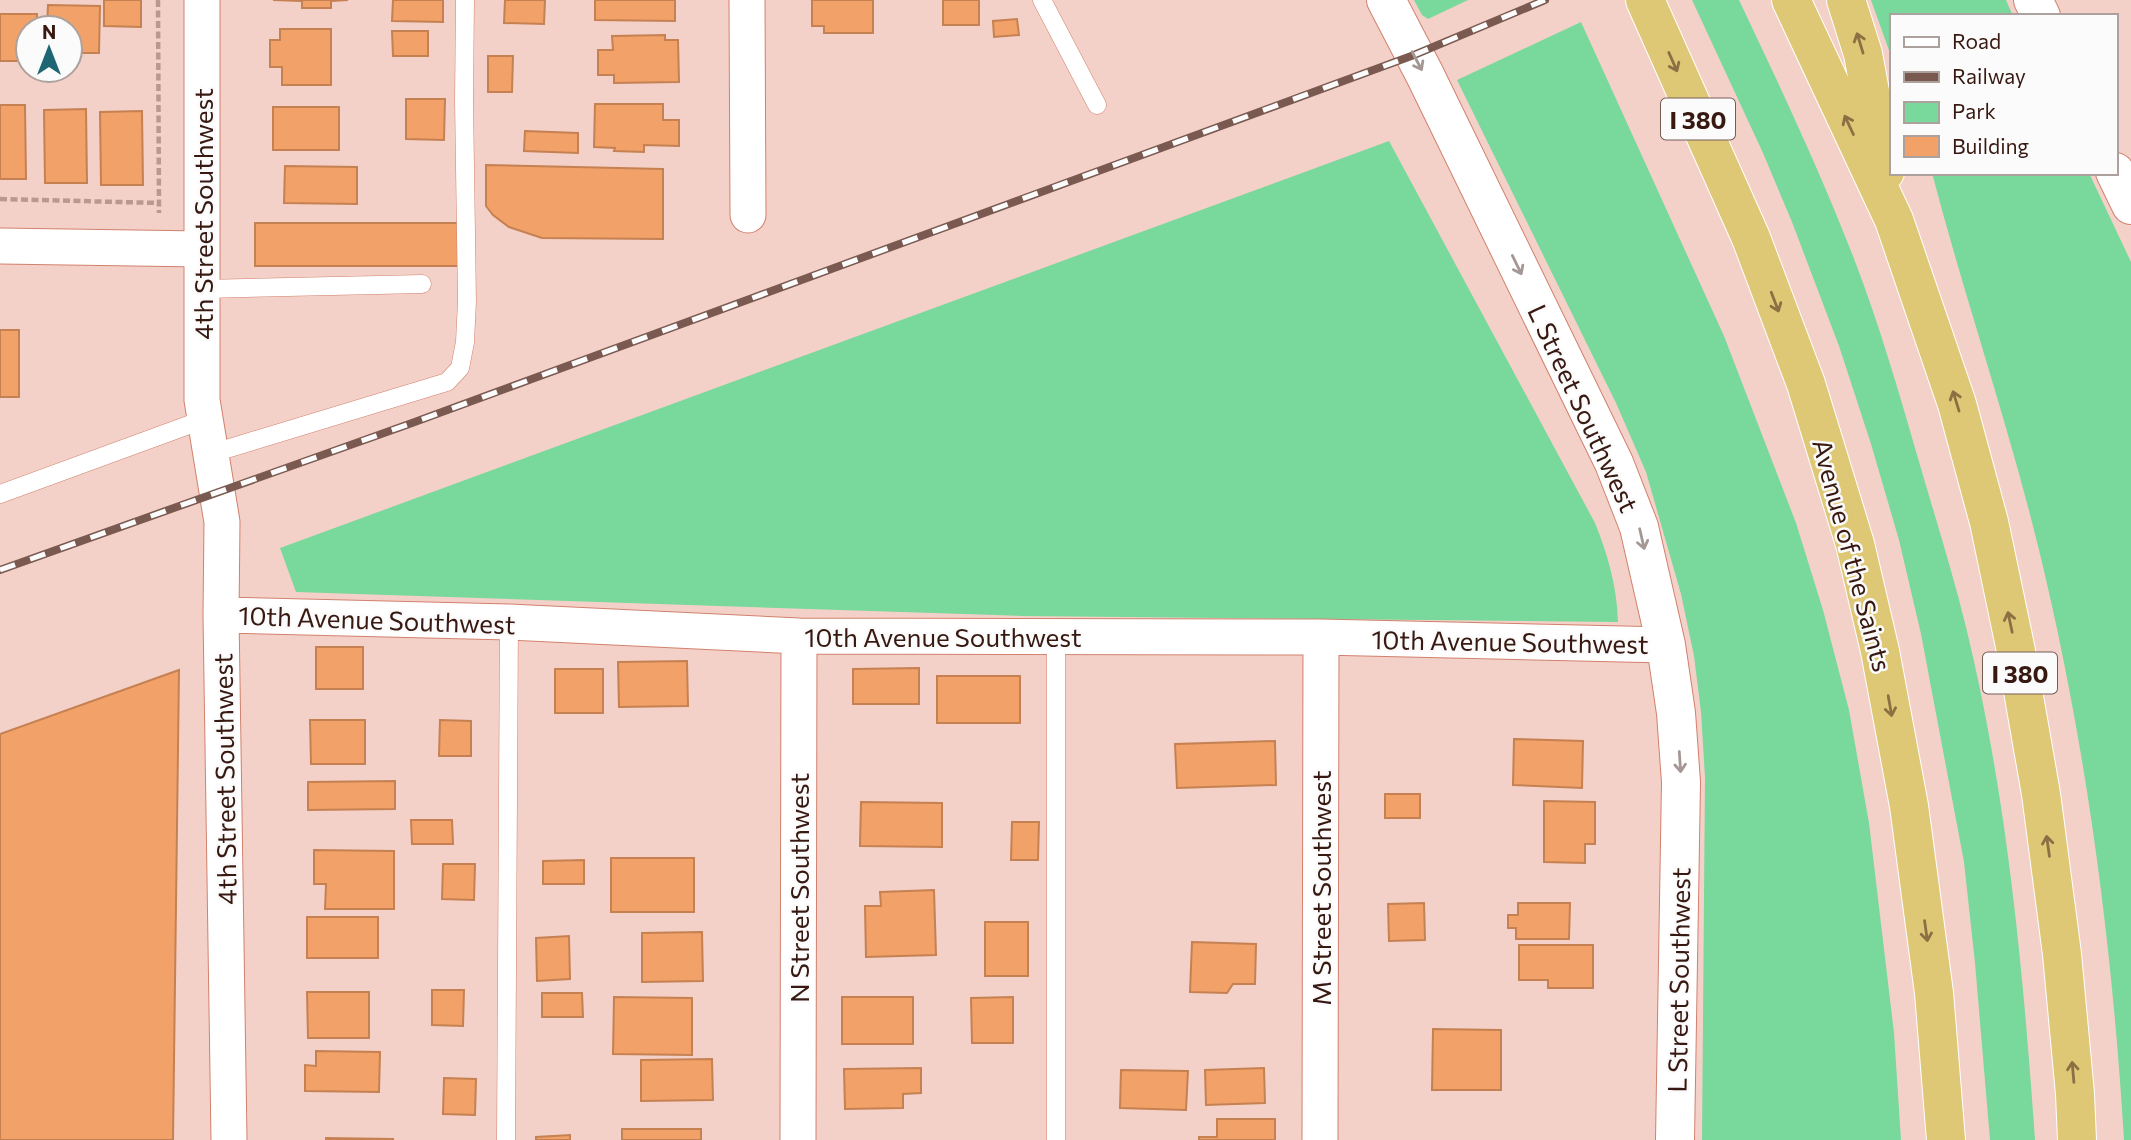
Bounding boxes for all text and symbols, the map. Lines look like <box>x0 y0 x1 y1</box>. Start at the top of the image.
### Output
north arrow <box>14 14 84 84</box>
legend <box>1890 14 2117 175</box>
text: N <box>42 20 56 43</box>
text: Road <box>1952 28 2001 53</box>
one-way arrow <box>1852 33 1865 55</box>
one-way arrow <box>1410 50 1424 70</box>
one-way arrow <box>1667 51 1680 72</box>
text: Railway <box>1952 63 2026 88</box>
street label: 4th Street Southwest <box>187 88 218 340</box>
road number: I 380 <box>1661 98 1735 140</box>
text: Park <box>1952 98 1996 123</box>
one-way arrow <box>1842 115 1855 136</box>
text: Building <box>1952 133 2029 158</box>
one-way arrow <box>1511 254 1525 275</box>
one-way arrow <box>1769 290 1782 312</box>
street label: L Street Southwest <box>1522 299 1646 517</box>
one-way arrow <box>1948 390 1961 412</box>
street label: Avenue of the Saints <box>1807 435 1899 675</box>
one-way arrow <box>1636 527 1649 549</box>
street label: 10th Avenue Southwest <box>238 599 516 639</box>
one-way arrow <box>2002 611 2016 634</box>
street label: 10th Avenue Southwest <box>804 621 1082 652</box>
street label: 10th Avenue Southwest <box>1371 623 1649 659</box>
road number: I 380 <box>1983 652 2057 694</box>
street label: 4th Street Southwest <box>206 653 242 905</box>
one-way arrow <box>1884 694 1898 717</box>
one-way arrow <box>1674 751 1687 773</box>
street label: M Street Southwest <box>1305 770 1336 1006</box>
street label: N Street Southwest <box>783 773 814 1003</box>
one-way arrow <box>2041 835 2054 858</box>
street label: L Street Southwest <box>1661 867 1695 1093</box>
one-way arrow <box>1920 919 1933 942</box>
one-way arrow <box>2066 1061 2079 1084</box>

